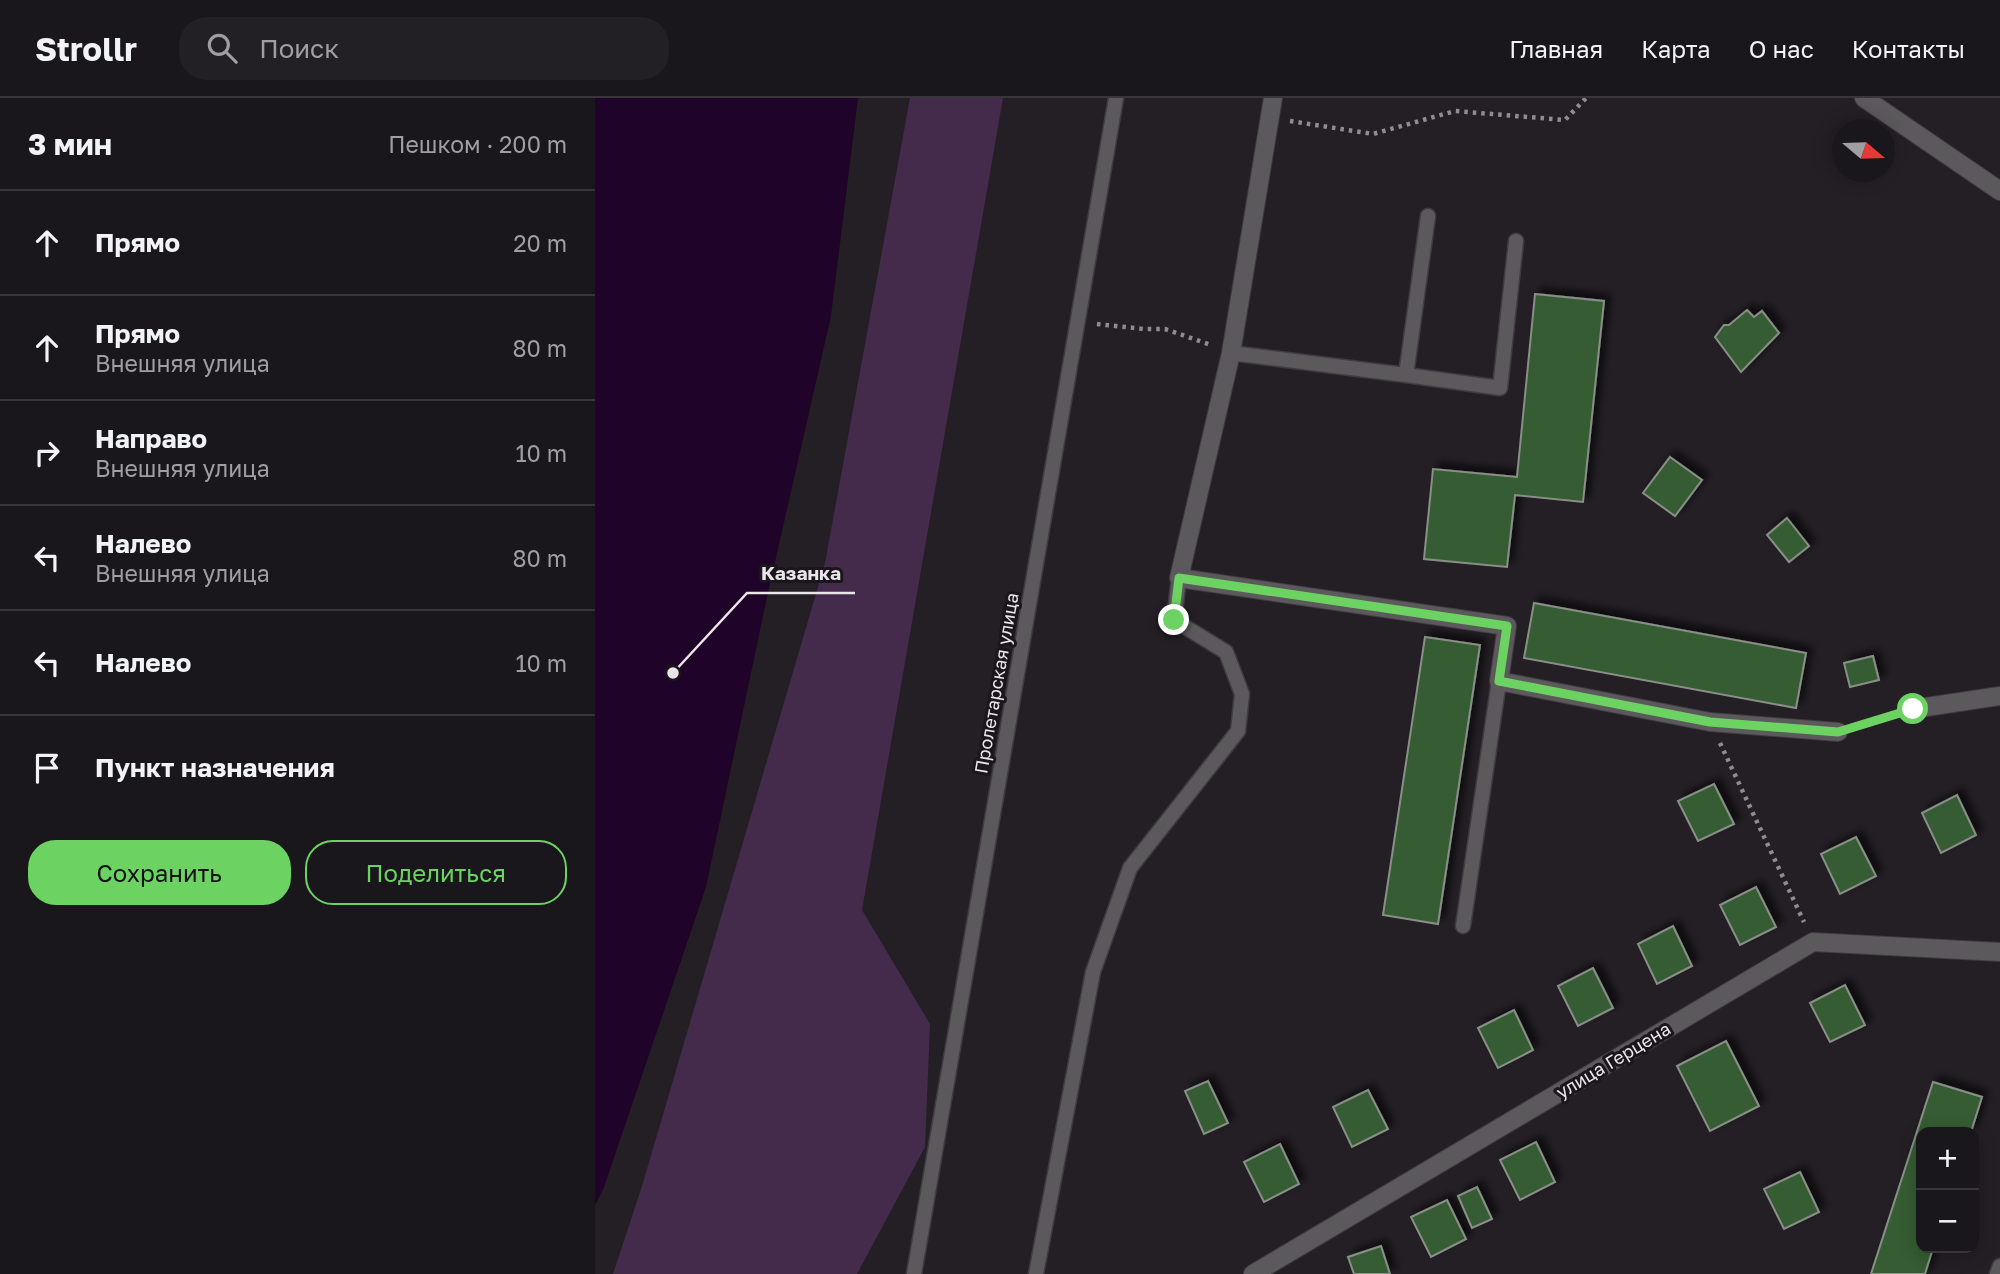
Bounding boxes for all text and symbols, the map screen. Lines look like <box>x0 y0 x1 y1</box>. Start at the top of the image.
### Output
search box <box>179 17 669 80</box>
text: Strollr <box>35 29 137 68</box>
icon: search <box>203 29 241 67</box>
text: Поиск <box>259 33 339 64</box>
text: Главная <box>1509 34 1603 63</box>
text: Карта <box>1641 34 1711 63</box>
text: О нас <box>1749 34 1814 63</box>
text: Контакты <box>1852 34 1965 63</box>
north arrow <box>1832 119 1895 182</box>
text: 3 мин <box>28 126 112 162</box>
text: Пешком · 200 m <box>388 130 567 158</box>
icon: ahead <box>28 224 66 262</box>
text: Прямо <box>95 227 180 258</box>
text: 20 m <box>513 229 567 257</box>
text: Прямо <box>95 318 180 349</box>
icon: ahead <box>28 329 66 367</box>
text: 80 m <box>513 334 567 362</box>
text: Внешняя улица <box>95 349 270 377</box>
text: Направо <box>95 423 207 454</box>
icon: right <box>28 434 66 472</box>
text: 10 m <box>515 439 567 467</box>
text: Внешняя улица <box>95 454 270 482</box>
text: Налево <box>95 528 191 559</box>
icon: left <box>28 539 66 577</box>
text: 80 m <box>513 544 567 572</box>
callout: Казанка <box>747 553 855 593</box>
text: Внешняя улица <box>95 559 270 587</box>
text: Казанка <box>761 561 841 584</box>
street label: Пролетарская улица <box>969 591 1023 775</box>
route end <box>1158 604 1189 635</box>
icon: left <box>28 644 66 682</box>
text: Налево <box>95 647 191 678</box>
text: 10 m <box>515 649 567 677</box>
route start <box>1897 693 1928 724</box>
icon: arrive <box>28 749 66 787</box>
text: Пункт назначения <box>95 752 335 783</box>
button: Сохранить <box>28 840 291 905</box>
button: Поделиться <box>305 840 567 905</box>
street label: улица Герцена <box>1552 1017 1674 1103</box>
map controls <box>1916 1127 1979 1253</box>
button: + <box>1916 1127 1979 1190</box>
button: − <box>1916 1190 1979 1253</box>

